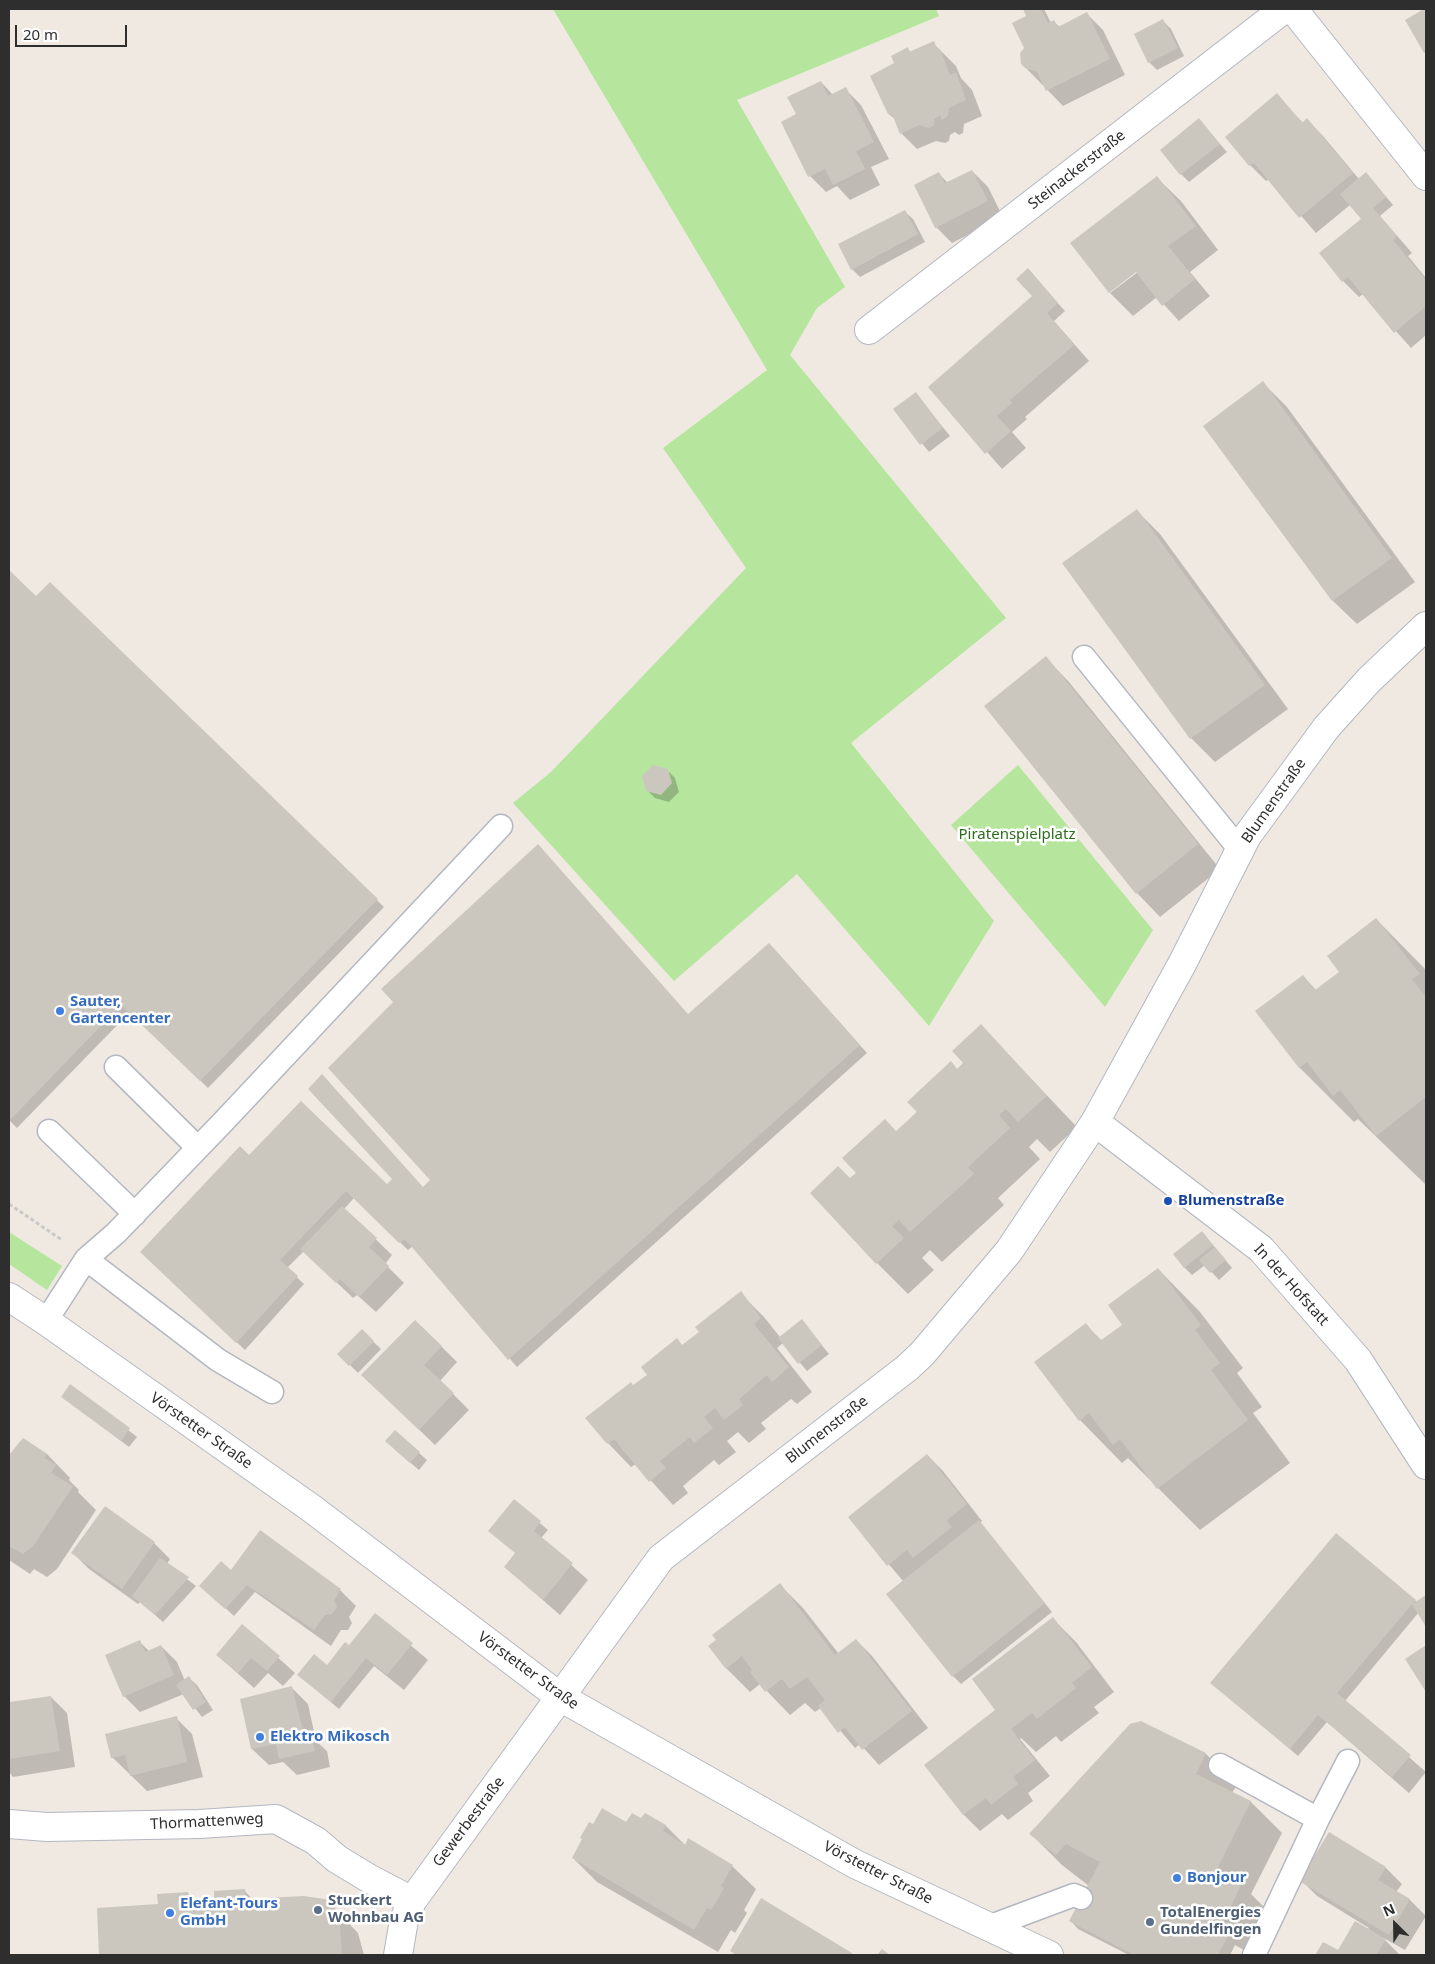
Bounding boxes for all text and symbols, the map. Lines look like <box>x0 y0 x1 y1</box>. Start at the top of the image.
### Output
scale bar <box>18 15 130 47</box>
text: 20 m <box>23 24 58 44</box>
street label: Steinackerstraße <box>1025 126 1129 214</box>
street label: Blumenstraße <box>1238 755 1310 847</box>
park label: Piratenspielplatz <box>959 826 1075 844</box>
place label: Sauter, Gartencenter <box>70 993 170 1028</box>
marker: Sauter, Gartencenter <box>54 1005 66 1017</box>
place label: Blumenstraße <box>1178 1192 1284 1210</box>
marker: Blumenstraße <box>1162 1195 1174 1207</box>
street label: In der Hofstatt <box>1250 1241 1332 1329</box>
street label: Vörstetter Straße <box>147 1389 255 1473</box>
street label: Blumenstraße <box>782 1392 872 1468</box>
street label: Vörstetter Straße <box>474 1628 582 1714</box>
place label: Elektro Mikosch <box>270 1728 390 1746</box>
marker: Elektro Mikosch <box>254 1731 266 1743</box>
street label: Gewerbestraße <box>429 1773 509 1871</box>
street label: Thormattenweg <box>150 1810 264 1834</box>
street label: Vörstetter Straße <box>820 1838 936 1908</box>
place label: Bonjour <box>1187 1869 1246 1887</box>
marker: Bonjour <box>1171 1872 1183 1884</box>
place label: Stuckert Wohnbau AG <box>328 1892 424 1927</box>
place label: Elefant-Tours GmbH <box>180 1895 278 1930</box>
north arrow <box>1370 1899 1420 1949</box>
text: N <box>1380 1899 1398 1921</box>
marker: Stuckert Wohnbau AG <box>312 1904 324 1916</box>
place label: TotalEnergies Gundelfingen <box>1160 1904 1261 1939</box>
marker: Elefant-Tours GmbH <box>164 1907 176 1919</box>
marker: TotalEnergies Gundelfingen <box>1144 1916 1156 1928</box>

